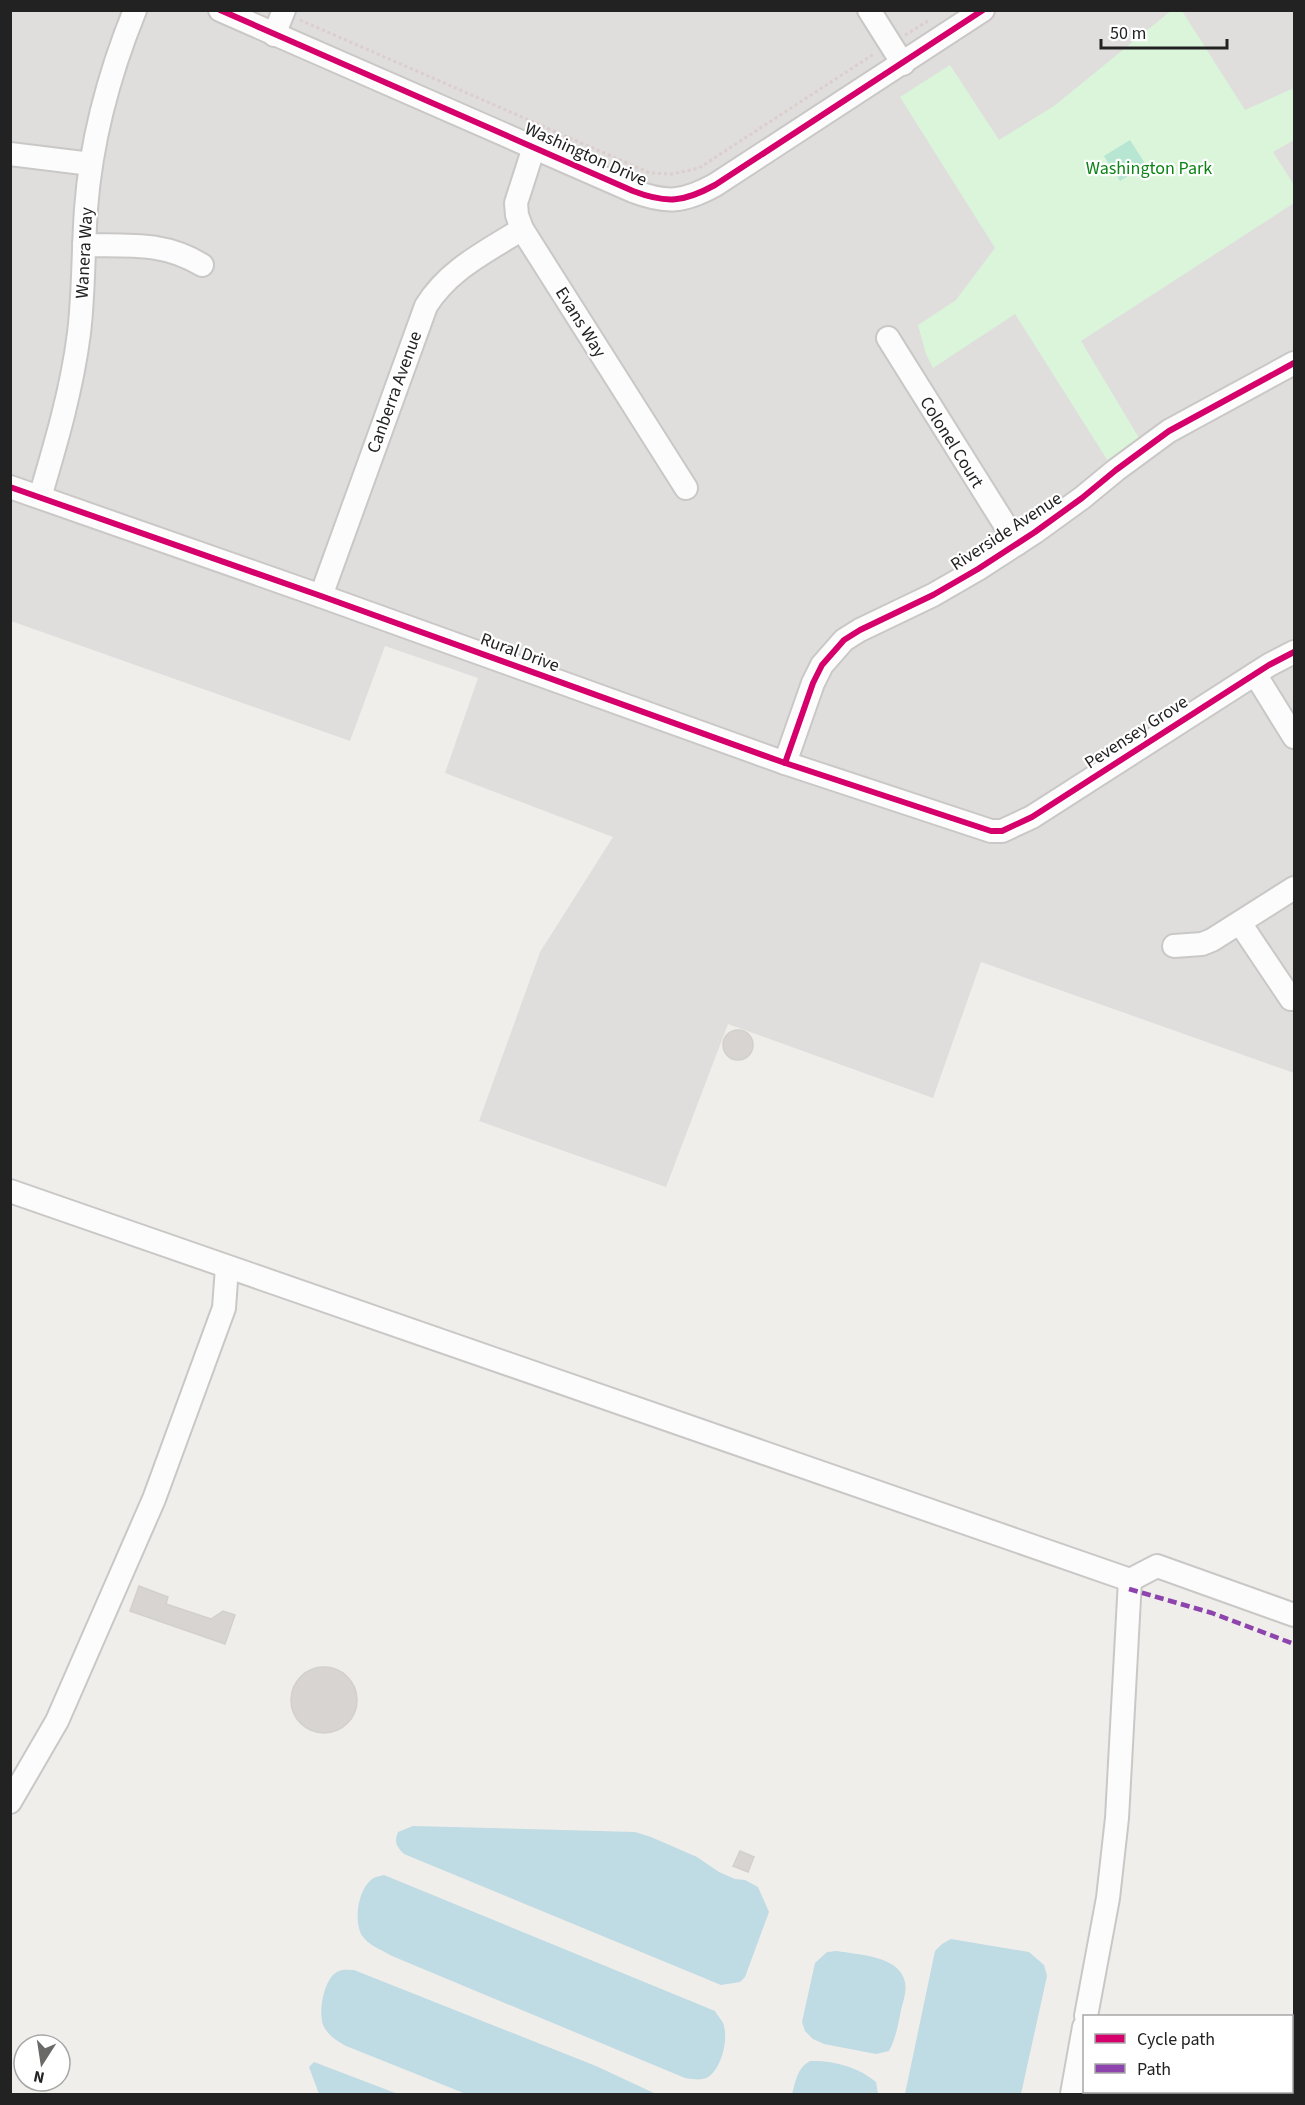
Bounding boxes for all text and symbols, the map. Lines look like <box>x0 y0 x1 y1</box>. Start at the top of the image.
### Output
scale bar <box>1101 12 1227 50</box>
text: 50 m <box>1110 21 1146 46</box>
street label: Washington Drive <box>521 116 651 193</box>
park label: Washington Park <box>1086 156 1212 181</box>
street label: Wanera Way <box>70 206 99 299</box>
street label: Evans Way <box>549 282 612 363</box>
street label: Canberra Avenue <box>361 328 428 457</box>
street label: Colonel Court <box>914 392 990 493</box>
street label: Riverside Avenue <box>946 486 1067 577</box>
street label: Rural Drive <box>477 627 563 678</box>
street label: Pevensey Grove <box>1080 690 1193 775</box>
legend <box>1083 2015 1293 2093</box>
text: Cycle path <box>1137 2027 1215 2052</box>
north arrow <box>12 2033 72 2093</box>
text: Path <box>1137 2057 1171 2082</box>
text: N <box>32 2065 47 2089</box>

